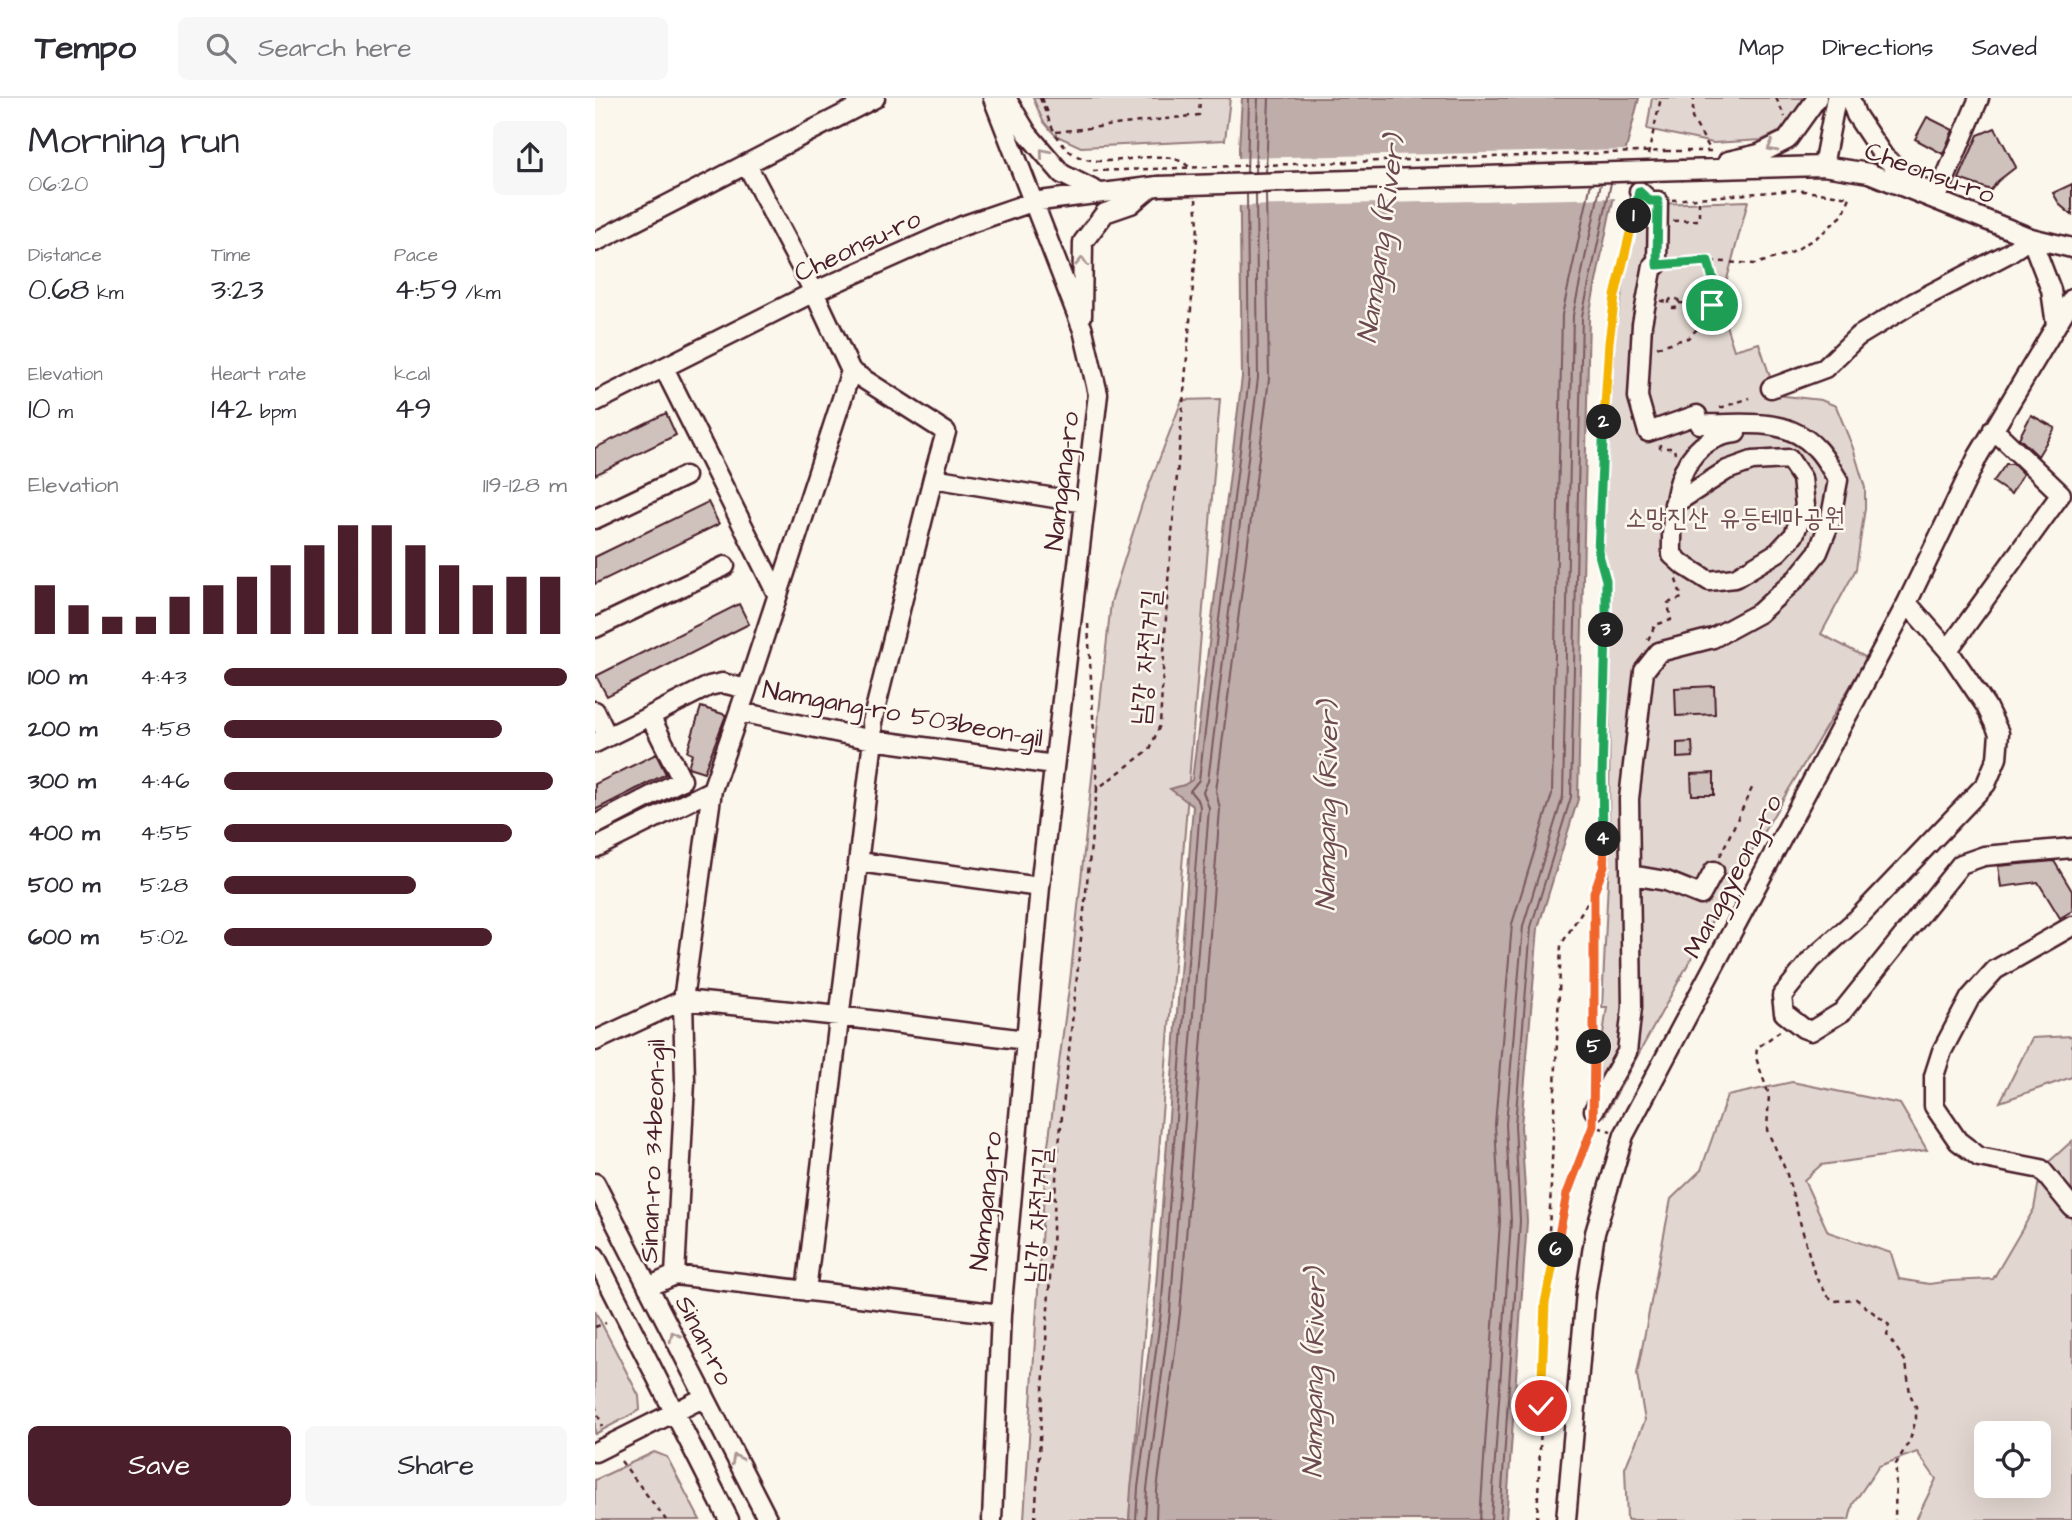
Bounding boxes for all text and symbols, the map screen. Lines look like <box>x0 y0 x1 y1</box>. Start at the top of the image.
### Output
search box <box>178 17 668 80</box>
text: Tempo <box>35 25 136 71</box>
icon: search <box>202 29 240 67</box>
text: Search here <box>258 30 411 66</box>
text: Map <box>1739 31 1784 65</box>
text: Directions <box>1822 31 1934 65</box>
text: Saved <box>1972 31 2037 65</box>
text: Morning run <box>28 116 240 168</box>
button: share <box>493 121 567 195</box>
water label: Namgang (River) <box>1348 130 1417 346</box>
street label: Cheonsu-ro <box>1859 133 2000 213</box>
one-way arrow <box>1767 139 1779 153</box>
one-way arrow <box>1040 149 1052 162</box>
text: 06:20 <box>28 168 88 200</box>
pin: 1 <box>1616 198 1651 234</box>
street label: Cheonsu-ro <box>788 201 927 291</box>
text: 1 <box>1632 202 1635 229</box>
text: Distance <box>28 242 102 269</box>
text: Time <box>211 242 251 269</box>
text: Pace <box>394 242 438 269</box>
one-way arrow <box>1074 256 1089 267</box>
text: 0.68 <box>28 269 89 311</box>
text: 3:23 <box>211 269 264 311</box>
text: 4:59 <box>394 269 458 311</box>
pin <box>1682 275 1742 335</box>
text: km <box>89 280 123 307</box>
text: /km <box>458 280 500 307</box>
icon: arrive <box>1693 286 1731 324</box>
text: Elevation <box>28 361 103 388</box>
text: Heart rate <box>211 361 306 388</box>
text: kcal <box>394 361 430 388</box>
text: 10 <box>28 388 51 430</box>
text: 142 <box>211 388 252 430</box>
text: 49 <box>394 388 432 430</box>
text: m <box>51 399 73 426</box>
text: bpm <box>252 399 296 426</box>
pin: 2 <box>1587 404 1621 440</box>
text: 2 <box>1598 408 1609 435</box>
street label: Namgang-ro <box>1036 409 1090 553</box>
text: Elevation <box>28 469 119 501</box>
text: 119–128 m <box>483 469 567 501</box>
park label: 소망진산 유등테마공원 <box>1625 500 1845 536</box>
street label: 남강 자전거길 <box>1122 588 1170 726</box>
pin: 3 <box>1588 612 1623 648</box>
text: 3 <box>1601 616 1610 643</box>
text: 100 m <box>28 661 87 693</box>
text: 4:43 <box>140 661 187 693</box>
street label: Namgang-ro 503beon-gil <box>759 672 1046 758</box>
water label: Namgang (River) <box>1306 698 1350 911</box>
text: 200 m <box>28 713 97 745</box>
text: 4:58 <box>140 713 191 745</box>
text: 300 m <box>28 765 96 797</box>
text: 4:46 <box>140 765 190 797</box>
street label: Manggyeong-ro <box>1675 788 1793 966</box>
text: 400 m <box>28 817 100 849</box>
text: 4:55 <box>140 817 192 849</box>
pin: 4 <box>1585 822 1621 856</box>
text: 4 <box>1596 825 1609 852</box>
text: 500 m <box>28 869 100 901</box>
text: 5:28 <box>140 869 188 901</box>
text: 600 m <box>28 921 99 953</box>
text: 5:02 <box>140 921 188 953</box>
pin: 5 <box>1577 1030 1611 1065</box>
text: 5 <box>1587 1033 1600 1060</box>
street label: Sinan-ro 34beon-gil <box>631 1038 677 1264</box>
street label: Namgang-ro <box>961 1129 1013 1273</box>
street label: 남강 자전거길 <box>1015 1146 1061 1284</box>
pin: 6 <box>1539 1232 1573 1268</box>
text: 6 <box>1550 1236 1561 1263</box>
water label: Namgang (River) <box>1293 1265 1337 1478</box>
street label: Sinan-ro <box>666 1289 742 1392</box>
one-way arrow <box>668 1331 682 1343</box>
pin <box>1511 1376 1571 1436</box>
icon: check <box>1522 1387 1560 1425</box>
map controls <box>1974 1421 2051 1498</box>
button: locate <box>1974 1421 2051 1498</box>
button: Save <box>28 1426 291 1506</box>
button: Share <box>305 1426 567 1506</box>
one-way arrow <box>731 1454 745 1466</box>

